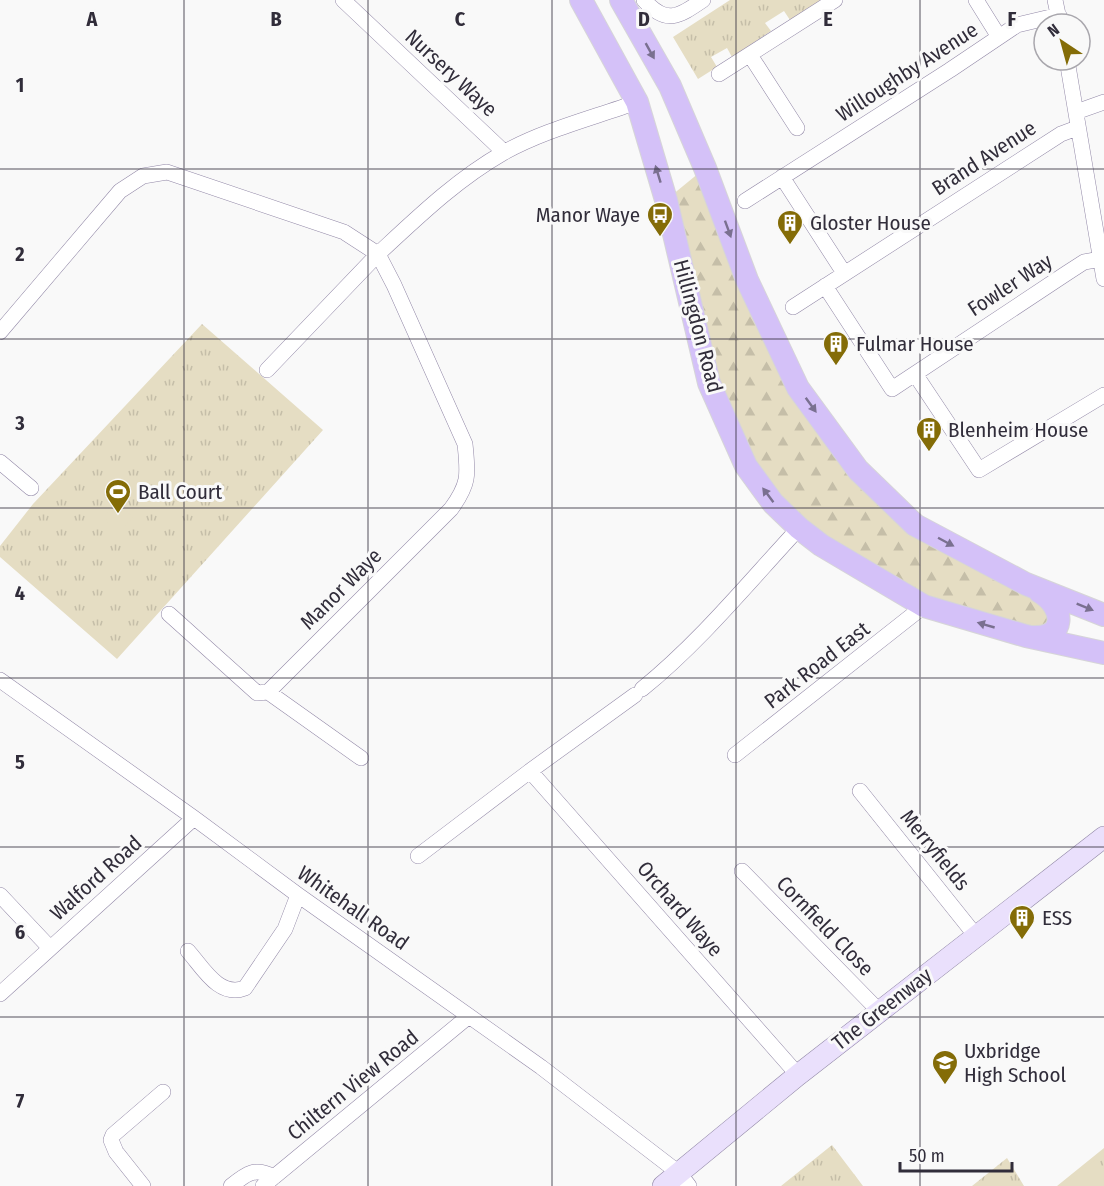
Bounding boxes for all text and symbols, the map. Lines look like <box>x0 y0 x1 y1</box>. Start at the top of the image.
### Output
text: A <box>86 7 99 31</box>
text: B <box>270 7 282 31</box>
text: C <box>455 7 466 31</box>
text: D <box>638 7 650 31</box>
text: E <box>823 7 833 31</box>
text: F <box>1008 7 1017 31</box>
north arrow <box>1032 12 1092 72</box>
street label: Willoughby Avenue <box>831 17 983 127</box>
text: N <box>1044 20 1063 41</box>
street label: Nursery Waye <box>400 24 502 122</box>
one-way arrow <box>645 43 655 60</box>
text: 1 <box>16 73 24 97</box>
street label: Brand Avenue <box>927 115 1041 201</box>
one-way arrow <box>653 165 662 183</box>
bus stop icon: Manor Waye <box>645 200 675 238</box>
place label: Manor Waye <box>536 202 640 228</box>
building icon: Gloster House <box>775 208 805 246</box>
place label: Gloster House <box>810 210 931 236</box>
one-way arrow <box>723 221 733 239</box>
text: 2 <box>14 242 25 266</box>
street label: Fowler Way <box>963 248 1058 322</box>
street label: Hillingdon Road <box>668 257 728 395</box>
building icon: Fulmar House <box>821 329 851 367</box>
place label: Fulmar House <box>856 331 974 357</box>
one-way arrow <box>805 397 817 413</box>
text: 3 <box>14 411 25 435</box>
building icon: Blenheim House <box>914 415 944 453</box>
place label: Blenheim House <box>948 417 1088 443</box>
sports icon: Ball Court <box>103 477 133 515</box>
place label: Ball Court <box>138 479 222 505</box>
one-way arrow <box>762 487 774 502</box>
one-way arrow <box>938 537 955 547</box>
street label: Manor Waye <box>295 543 387 635</box>
text: 4 <box>15 581 25 605</box>
one-way arrow <box>1076 603 1094 613</box>
street label: Park Road East <box>759 616 875 714</box>
one-way arrow <box>977 620 995 629</box>
text: 5 <box>15 750 25 774</box>
street label: Merryfields <box>895 804 975 896</box>
street label: Walford Road <box>45 830 147 926</box>
street label: Orchard Waye <box>632 856 728 962</box>
street label: Whitehall Road <box>292 860 414 956</box>
street label: Cornfield Close <box>771 871 879 981</box>
building icon: ESS <box>1007 903 1037 941</box>
place label: ESS <box>1042 905 1072 931</box>
text: 6 <box>15 920 25 944</box>
street label: The Greenway <box>827 962 938 1056</box>
street label: Chiltern View Road <box>282 1024 424 1146</box>
place label: Uxbridge High School <box>964 1038 1066 1088</box>
school or university icon: Uxbridge High School <box>930 1048 960 1086</box>
text: 7 <box>16 1089 25 1113</box>
scale bar <box>900 1135 1012 1173</box>
text: 50 m <box>909 1145 945 1167</box>

